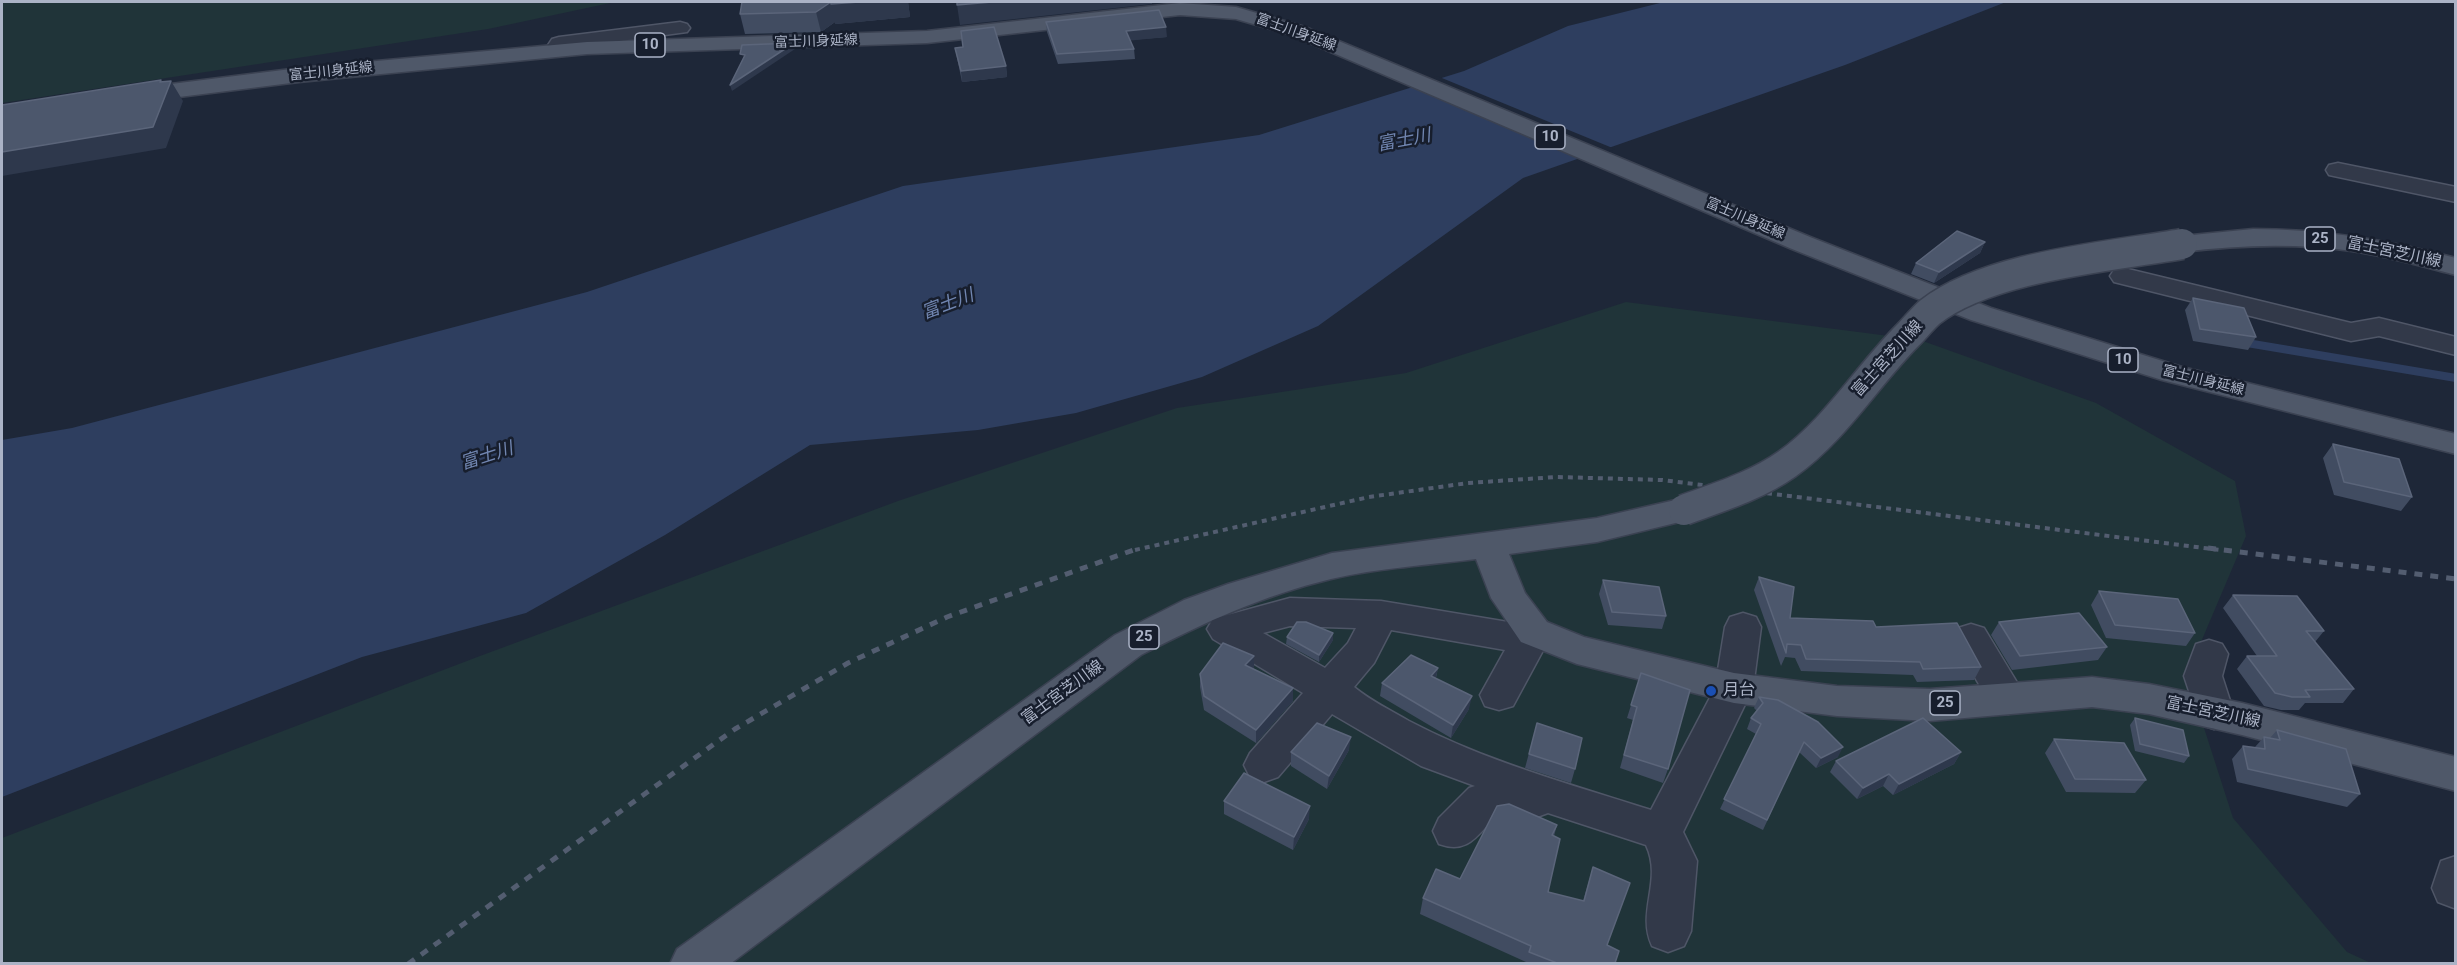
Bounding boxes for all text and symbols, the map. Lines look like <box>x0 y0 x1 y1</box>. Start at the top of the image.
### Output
street label: 富士川身延線 <box>1254 11 1338 55</box>
street label: 富士川身延線 <box>774 32 858 52</box>
road number: 10 <box>635 33 665 57</box>
street label: 富士川身延線 <box>288 59 374 85</box>
water label: 富士川 <box>1375 125 1433 157</box>
road number: 10 <box>1535 125 1565 149</box>
street label: 富士川身延線 <box>1703 195 1787 243</box>
road number: 25 <box>2305 227 2335 251</box>
street label: 富士宮芝川線 <box>2345 234 2443 272</box>
water label: 富士川 <box>919 285 977 325</box>
street label: 富士宮芝川線 <box>1849 317 1927 401</box>
road number: 10 <box>2108 348 2138 372</box>
street label: 富士川身延線 <box>2160 363 2246 399</box>
water label: 富士川 <box>458 438 516 476</box>
road number: 25 <box>1129 625 1159 649</box>
street label: 富士宮芝川線 <box>1019 657 1107 729</box>
place label: 月台 <box>1723 681 1755 701</box>
marker: 月台 <box>1704 684 1718 698</box>
road number: 25 <box>1930 691 1960 715</box>
street label: 富士宮芝川線 <box>2164 694 2262 732</box>

